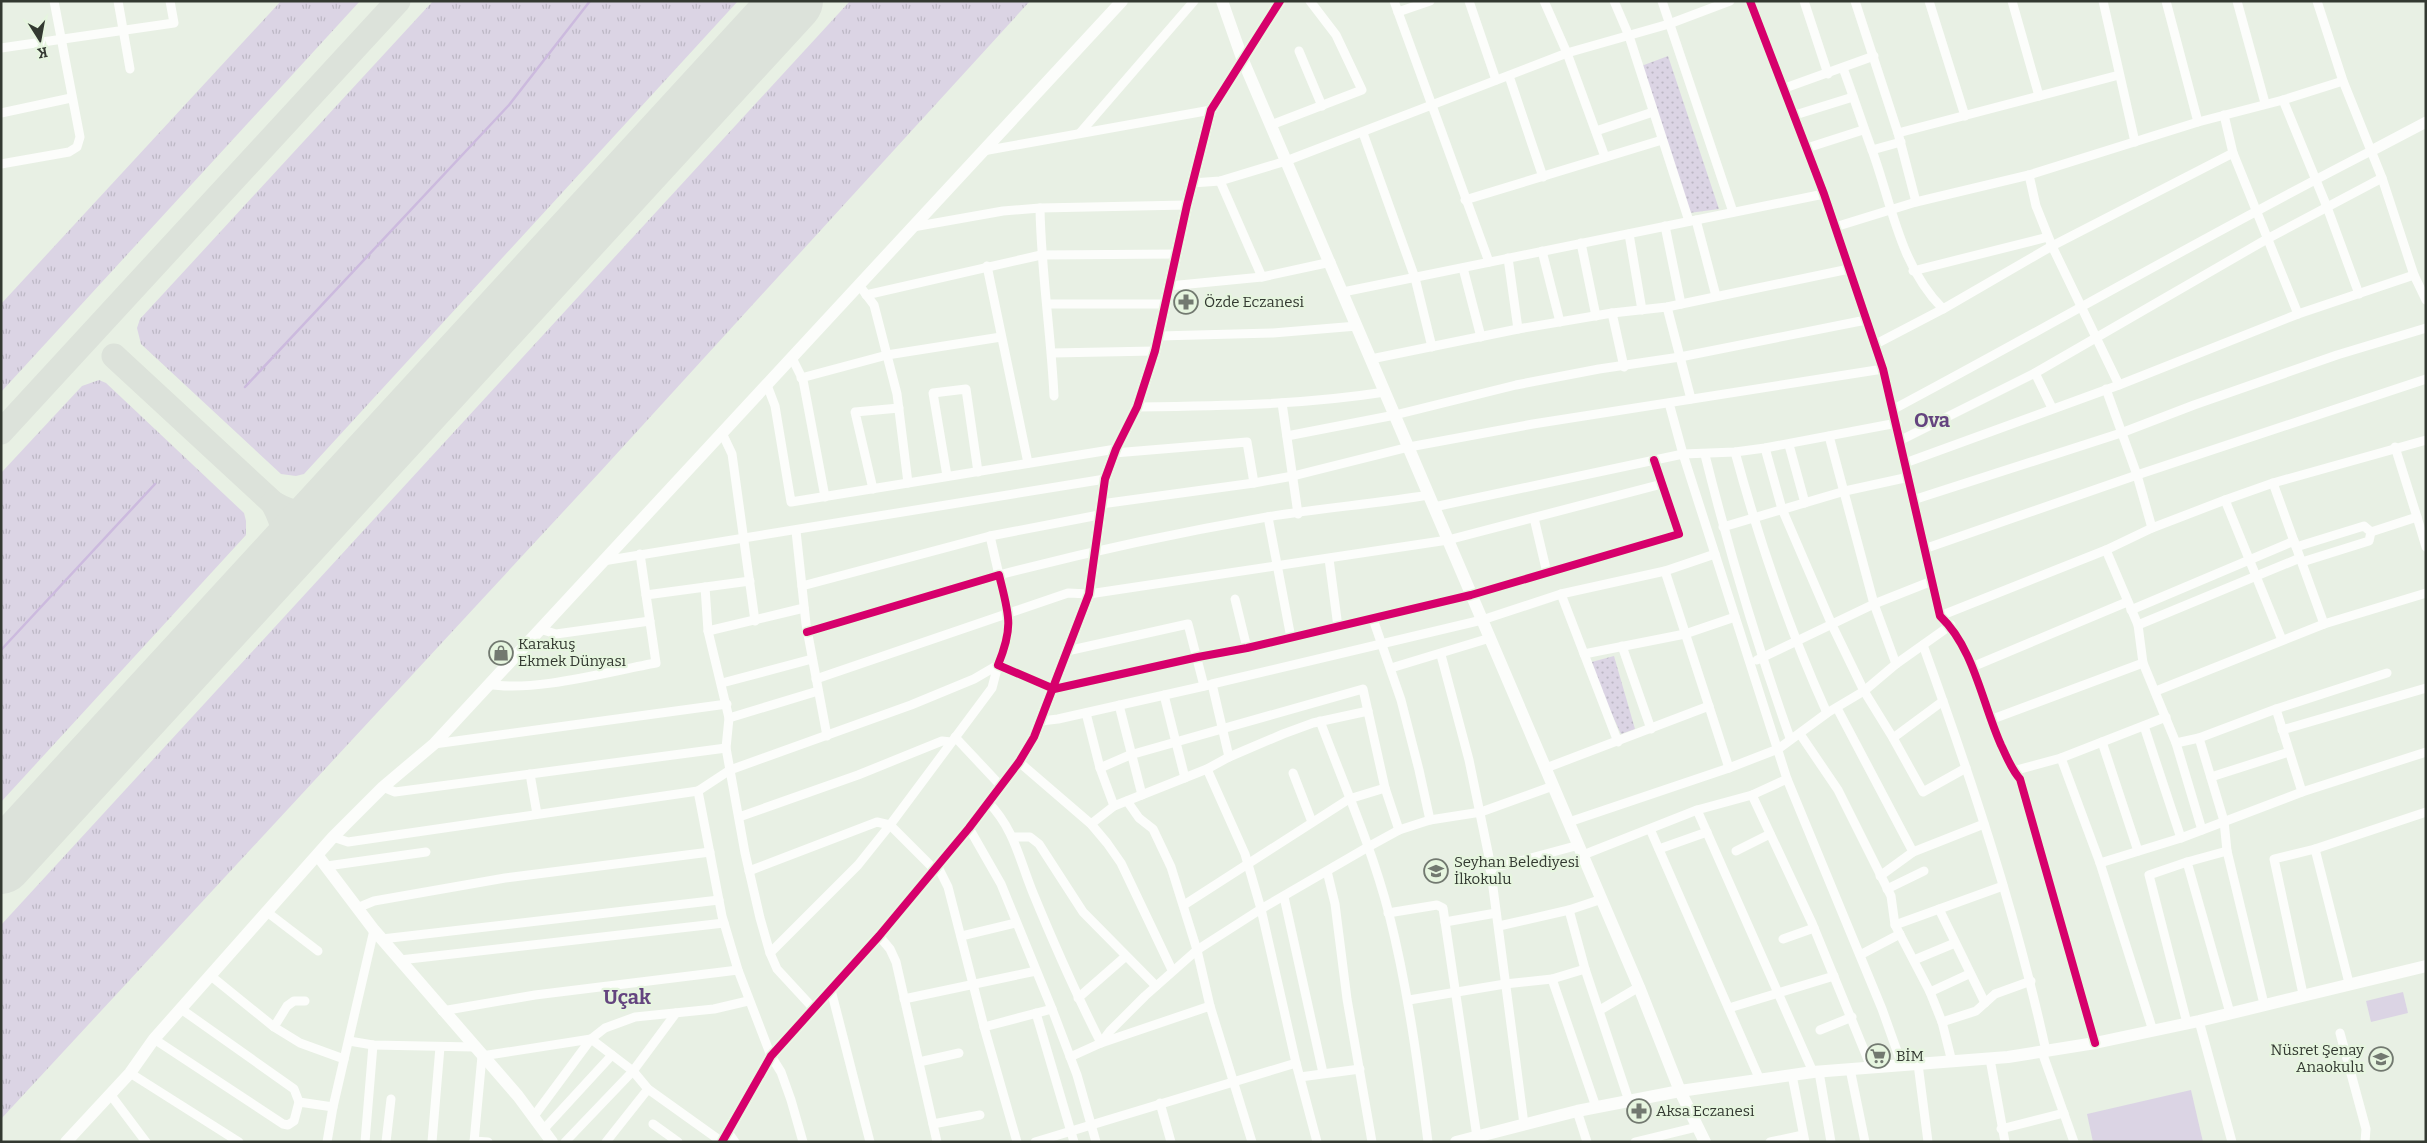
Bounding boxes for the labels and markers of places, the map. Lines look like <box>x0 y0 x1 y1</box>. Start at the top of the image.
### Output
pharmacy icon: Özde Eczanesi <box>1173 289 1199 315</box>
place label: Özde Eczanesi <box>1204 293 1305 311</box>
place label: Karakuş Ekmek Dünyası <box>518 635 627 670</box>
shop icon: Karakuş Ekmek Dünyası <box>488 640 514 666</box>
place label: Seyhan Belediyesi İlkokulu <box>1454 853 1580 888</box>
school or university icon: Seyhan Belediyesi İlkokulu <box>1423 858 1449 884</box>
place label: Nüsret Şenay Anaokulu <box>2271 1041 2364 1076</box>
supermarket icon: BİM <box>1865 1043 1891 1069</box>
school or university icon: Nüsret Şenay Anaokulu <box>2368 1046 2394 1072</box>
place label: BİM <box>1896 1047 1924 1065</box>
pharmacy icon: Aksa Eczanesi <box>1626 1098 1652 1124</box>
place label: Aksa Eczanesi <box>1656 1102 1755 1120</box>

